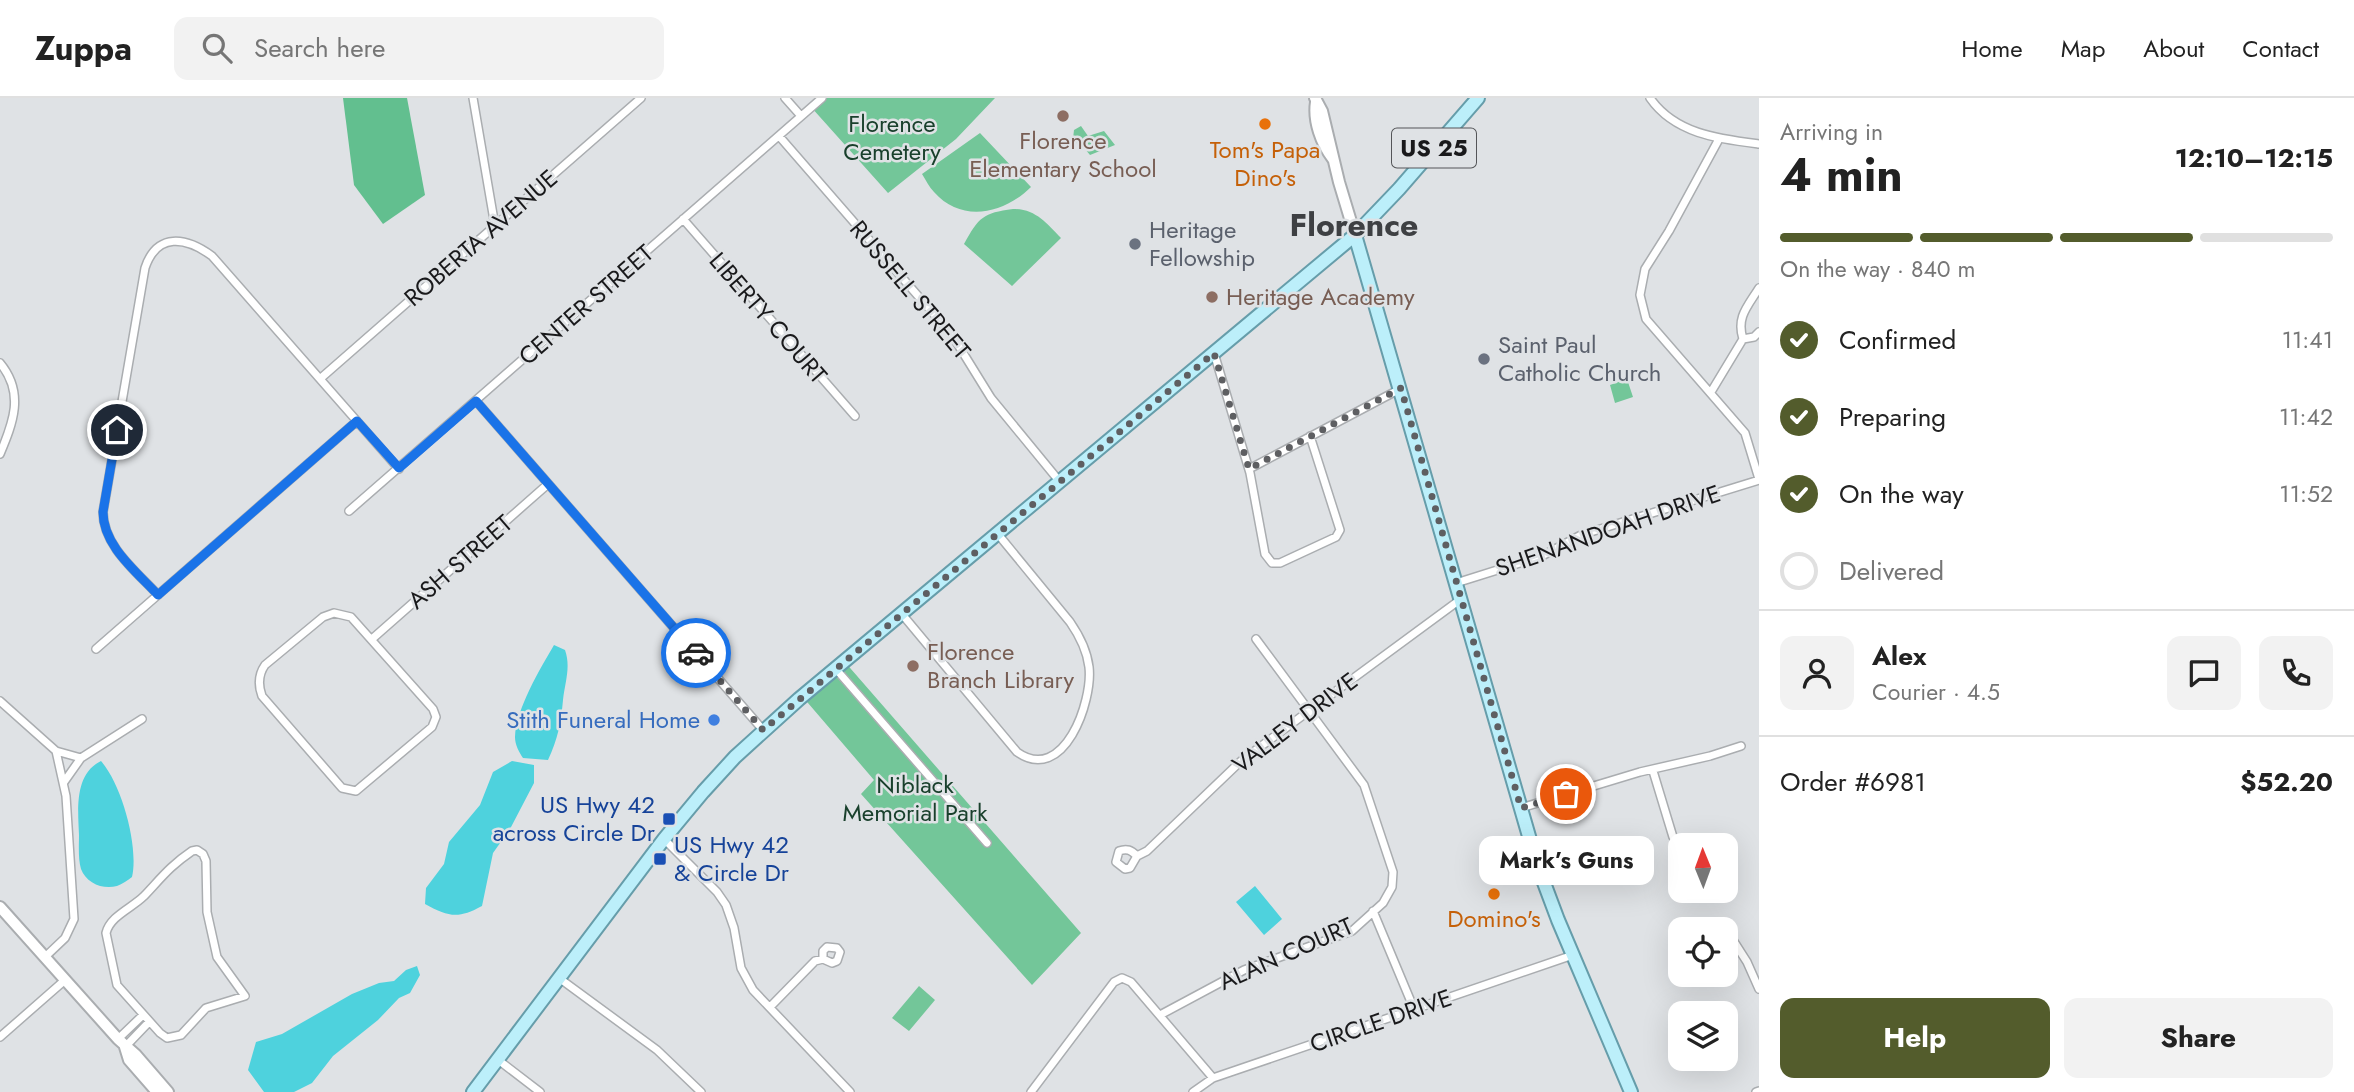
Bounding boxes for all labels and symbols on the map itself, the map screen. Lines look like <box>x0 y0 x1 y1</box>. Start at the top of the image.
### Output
park label: Florence Cemetery <box>843 106 941 169</box>
marker: Florence Elementary School <box>1055 108 1071 124</box>
marker: Tom's Papa Dino's <box>1257 116 1273 132</box>
place label: Florence Elementary School <box>969 123 1157 186</box>
road number: US 25 <box>1392 129 1476 168</box>
place label: Tom's Papa Dino's <box>1210 132 1320 195</box>
street label: ROBERTA AVENUE <box>396 161 565 314</box>
district label: Florence <box>1290 202 1418 248</box>
place label: Heritage Fellowship <box>1149 212 1255 275</box>
street label: RUSSELL STREET <box>842 213 979 367</box>
street label: CENTER STREET <box>511 236 661 373</box>
marker: Heritage Fellowship <box>1127 236 1143 252</box>
street label: LIBERTY COURT <box>701 244 835 391</box>
place label: Heritage Academy <box>1226 279 1415 314</box>
marker: Heritage Academy <box>1204 289 1220 305</box>
place label: Saint Paul Catholic Church <box>1498 327 1661 390</box>
marker: Saint Paul Catholic Church <box>1476 351 1492 367</box>
pin <box>87 400 147 460</box>
street label: SHENANDOAH DRIVE <box>1491 476 1725 585</box>
street label: ASH STREET <box>400 506 520 617</box>
courier <box>661 618 731 688</box>
place label: Florence Branch Library <box>927 634 1074 697</box>
marker: Florence Branch Library <box>905 658 921 674</box>
street label: VALLEY DRIVE <box>1224 664 1365 782</box>
place label: Stith Funeral Home <box>506 702 700 737</box>
marker: Stith Funeral Home <box>706 712 722 728</box>
pin <box>1536 764 1596 824</box>
park label: Niblack Memorial Park <box>842 767 988 830</box>
place label: US Hwy 42 across Circle Dr <box>493 787 656 850</box>
marker: US Hwy 42 across Circle Dr <box>661 811 677 827</box>
place label: US Hwy 42 & Circle Dr <box>674 827 790 890</box>
north arrow <box>1668 833 1738 903</box>
callout: Mark’s Guns <box>1478 836 1654 885</box>
marker: US Hwy 42 & Circle Dr <box>652 851 668 867</box>
marker: Domino's <box>1486 886 1502 902</box>
place label: Domino's <box>1447 901 1541 936</box>
street label: ALAN COURT <box>1213 908 1359 999</box>
street label: CIRCLE DRIVE <box>1305 980 1457 1061</box>

